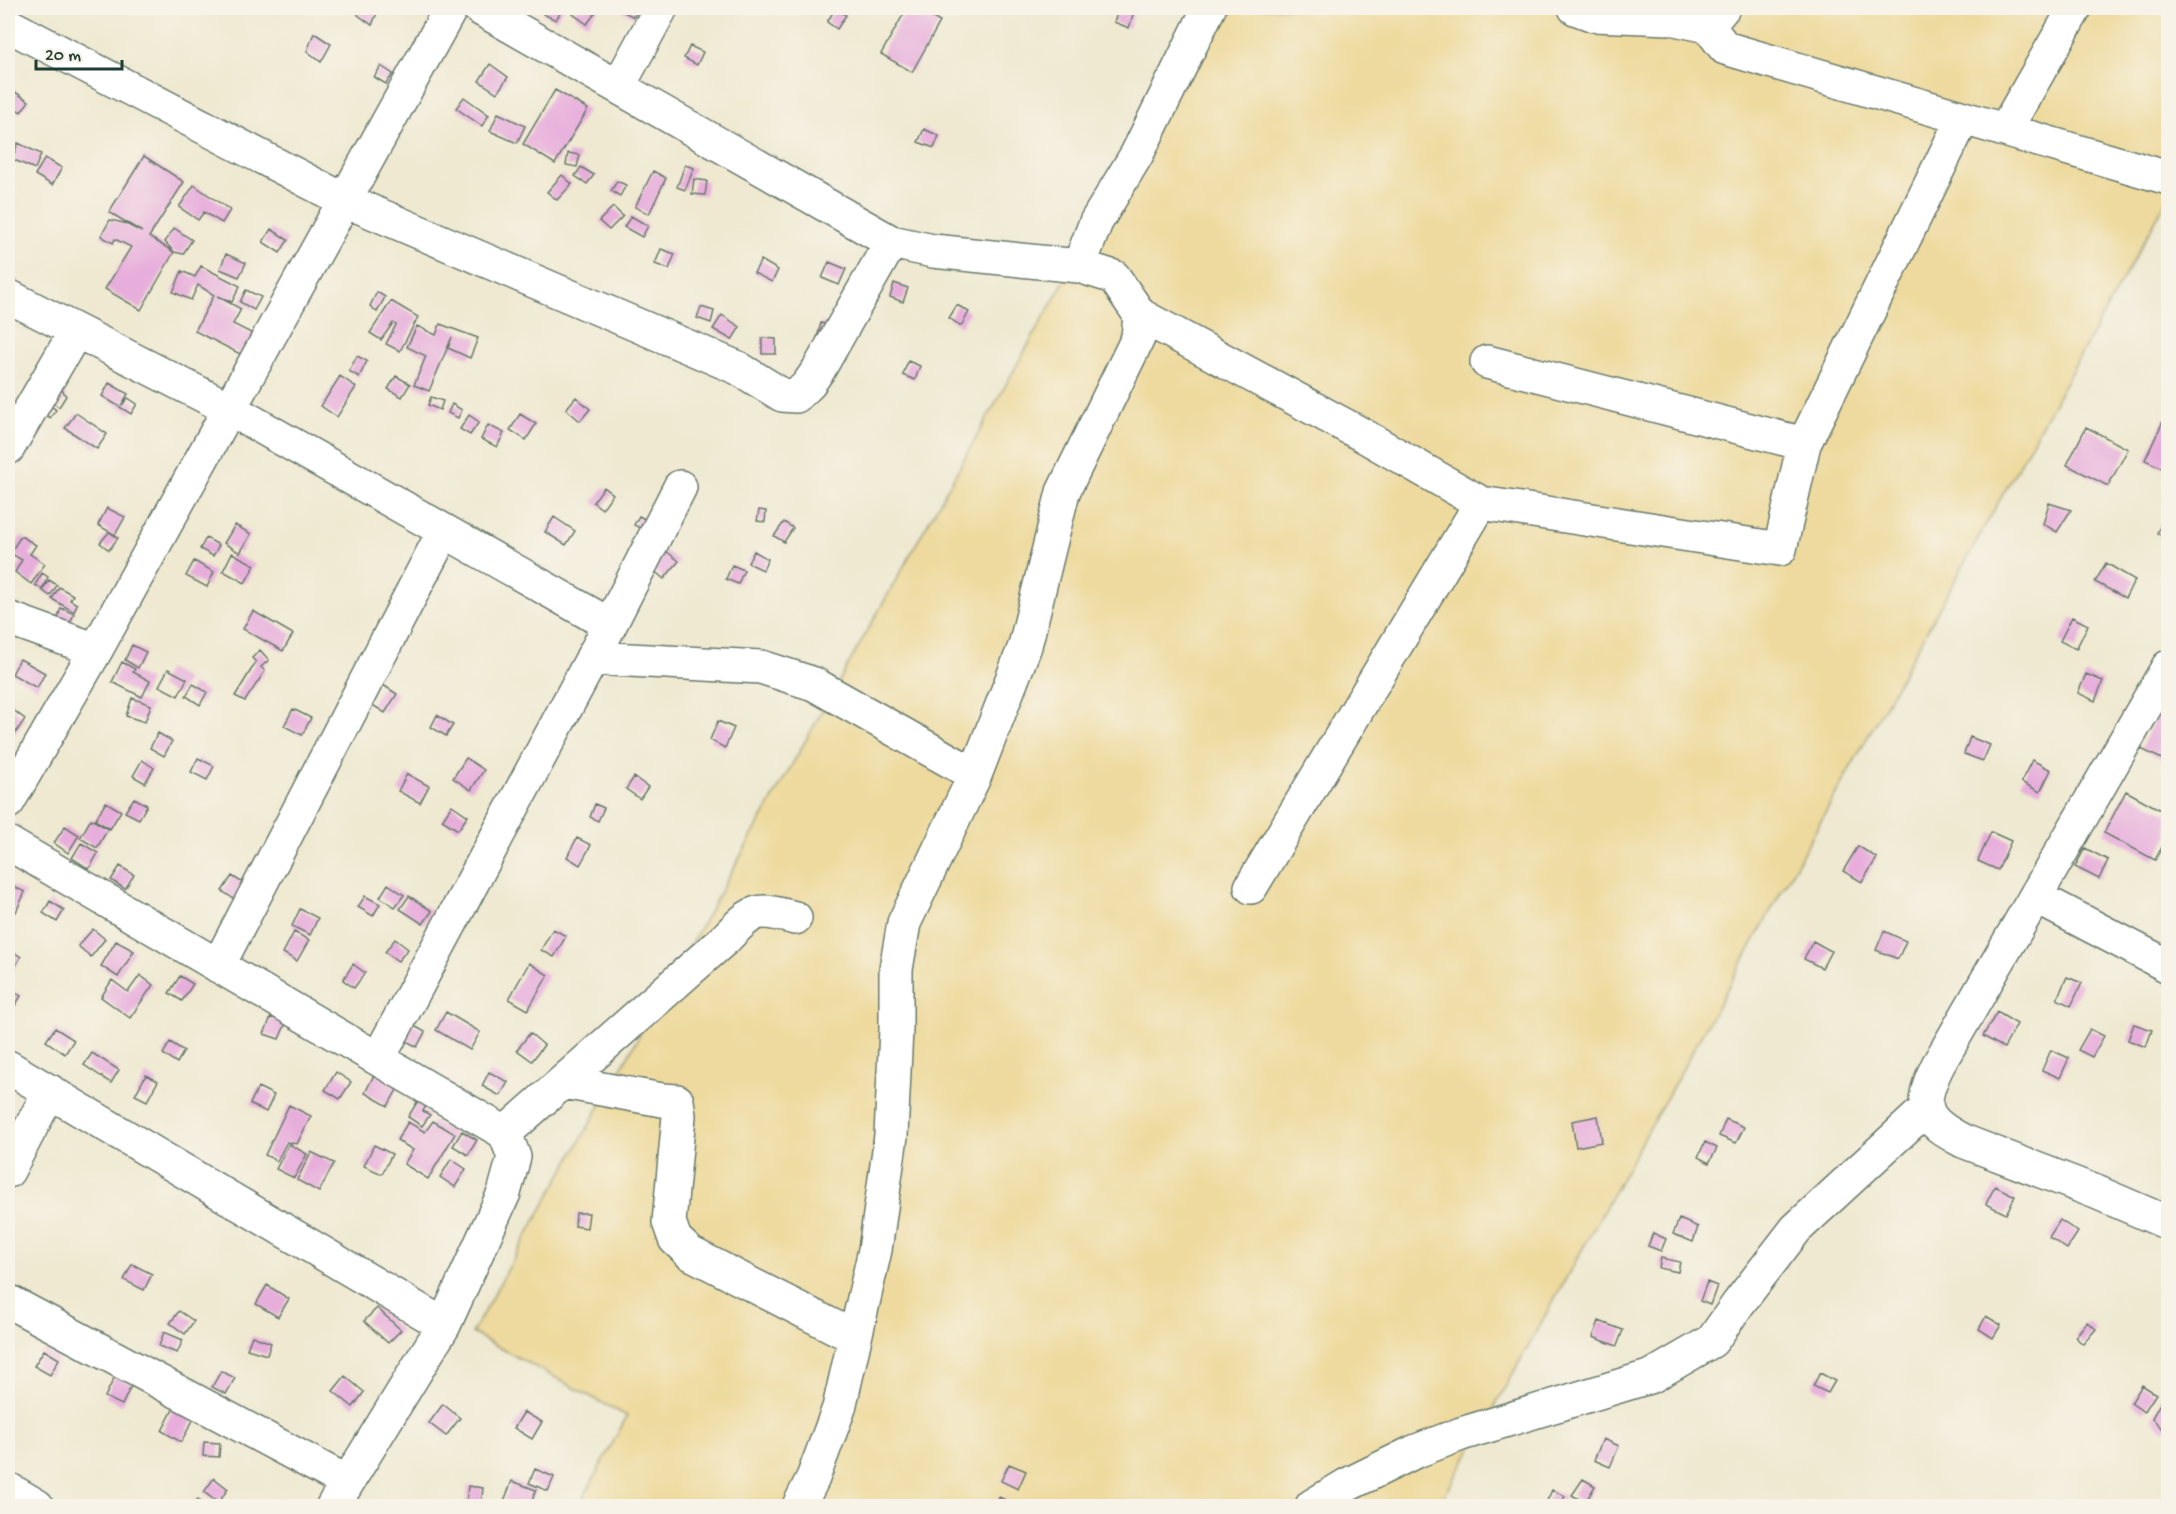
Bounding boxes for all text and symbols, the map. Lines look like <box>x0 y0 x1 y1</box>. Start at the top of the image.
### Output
scale bar <box>36 33 122 71</box>
text: 20 m <box>45 46 81 67</box>

